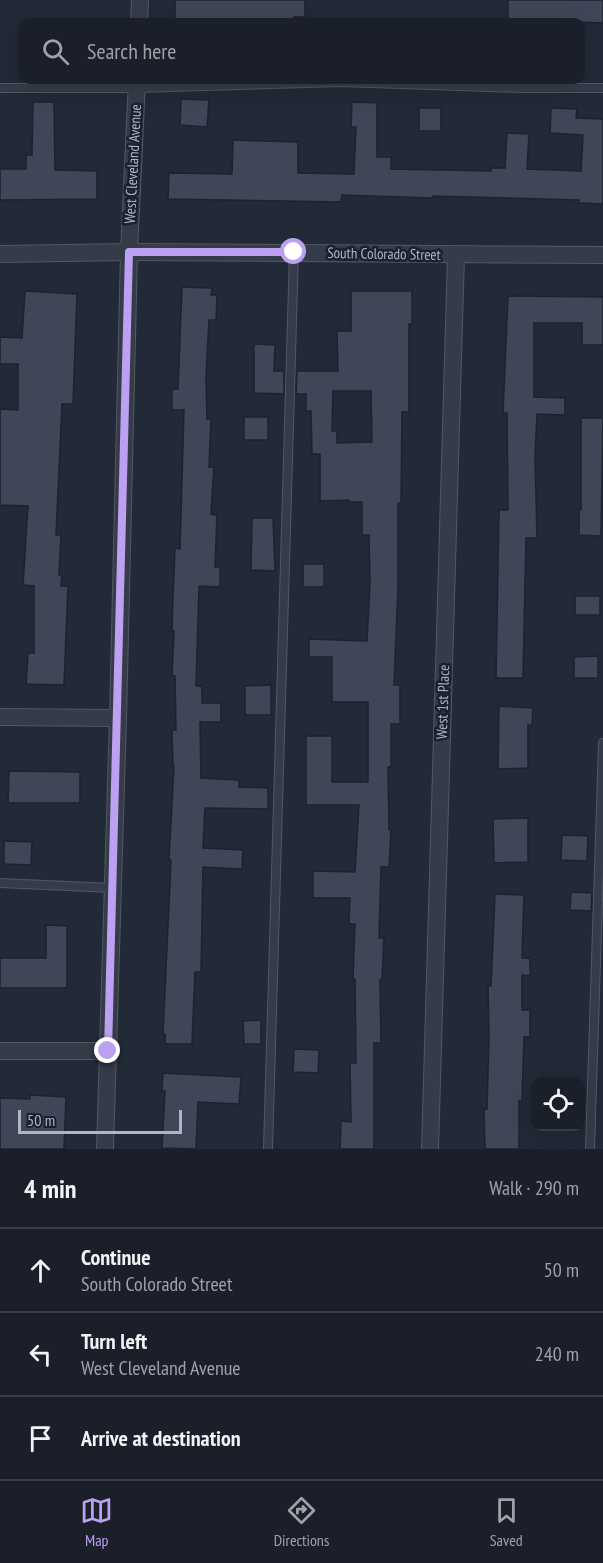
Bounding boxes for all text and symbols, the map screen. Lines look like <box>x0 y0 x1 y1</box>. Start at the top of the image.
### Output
search box <box>18 18 585 84</box>
icon: search <box>39 35 72 68</box>
text: Search here <box>87 37 176 65</box>
street label: West Cleveland Avenue <box>120 104 145 224</box>
route start <box>280 238 306 264</box>
street label: South Colorado Street <box>327 243 441 264</box>
street label: West 1st Place <box>432 664 453 740</box>
route end <box>94 1037 120 1063</box>
map controls <box>531 1077 585 1131</box>
button: locate <box>531 1077 585 1131</box>
scale bar <box>18 1107 182 1134</box>
text: 50 m <box>27 1110 55 1130</box>
text: 4 min <box>24 1172 77 1205</box>
text: Walk · 290 m <box>489 1175 579 1201</box>
text: Continue <box>81 1243 151 1271</box>
icon: ahead <box>24 1254 57 1287</box>
text: 50 m <box>544 1257 579 1283</box>
text: South Colorado Street <box>81 1271 232 1297</box>
text: Turn left <box>81 1327 147 1355</box>
icon: left <box>24 1338 57 1371</box>
text: 240 m <box>535 1341 579 1367</box>
text: West Cleveland Avenue <box>81 1355 241 1381</box>
icon: arrive <box>24 1422 57 1455</box>
text: Arrive at destination <box>81 1424 241 1452</box>
tab: Map <box>80 1494 113 1550</box>
tab: Directions <box>274 1494 329 1550</box>
tab: Saved <box>490 1494 523 1550</box>

